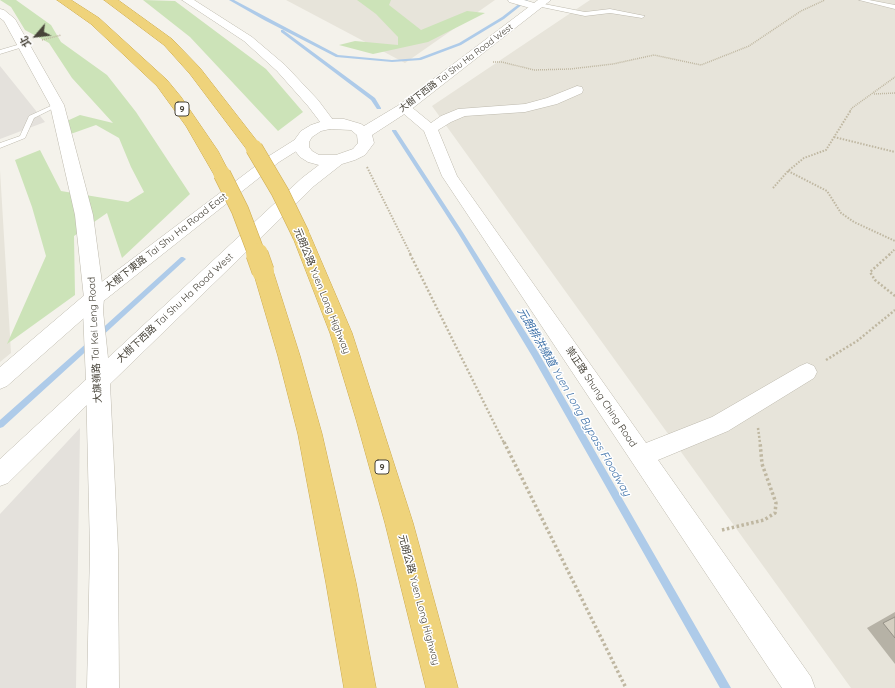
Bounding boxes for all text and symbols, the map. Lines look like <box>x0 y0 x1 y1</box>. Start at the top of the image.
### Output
north arrow <box>16 16 56 56</box>
street label: 大樹下西路 Tai Shu Ha Road West <box>397 22 515 114</box>
text: 北 <box>17 33 34 50</box>
road number: 9 <box>175 102 189 116</box>
street label: 大樹下東路 Tai Shu Ha Road East <box>103 191 229 293</box>
street label: 元朗公路 Yuen Long Highway <box>291 226 353 356</box>
street label: 大樹下西路 Tai Shu Ha Road West <box>114 251 236 365</box>
street label: 大旗嶺路 Tai Kei Leng Road <box>86 277 104 403</box>
water label: 元朗排洪繞道 Yuen Long Bypass Floodway <box>514 305 634 499</box>
street label: 崇正路 Shung Ching Road <box>563 345 639 449</box>
road number: 9 <box>375 460 389 474</box>
street label: 元朗公路 Yuen Long Highway <box>396 533 442 667</box>

